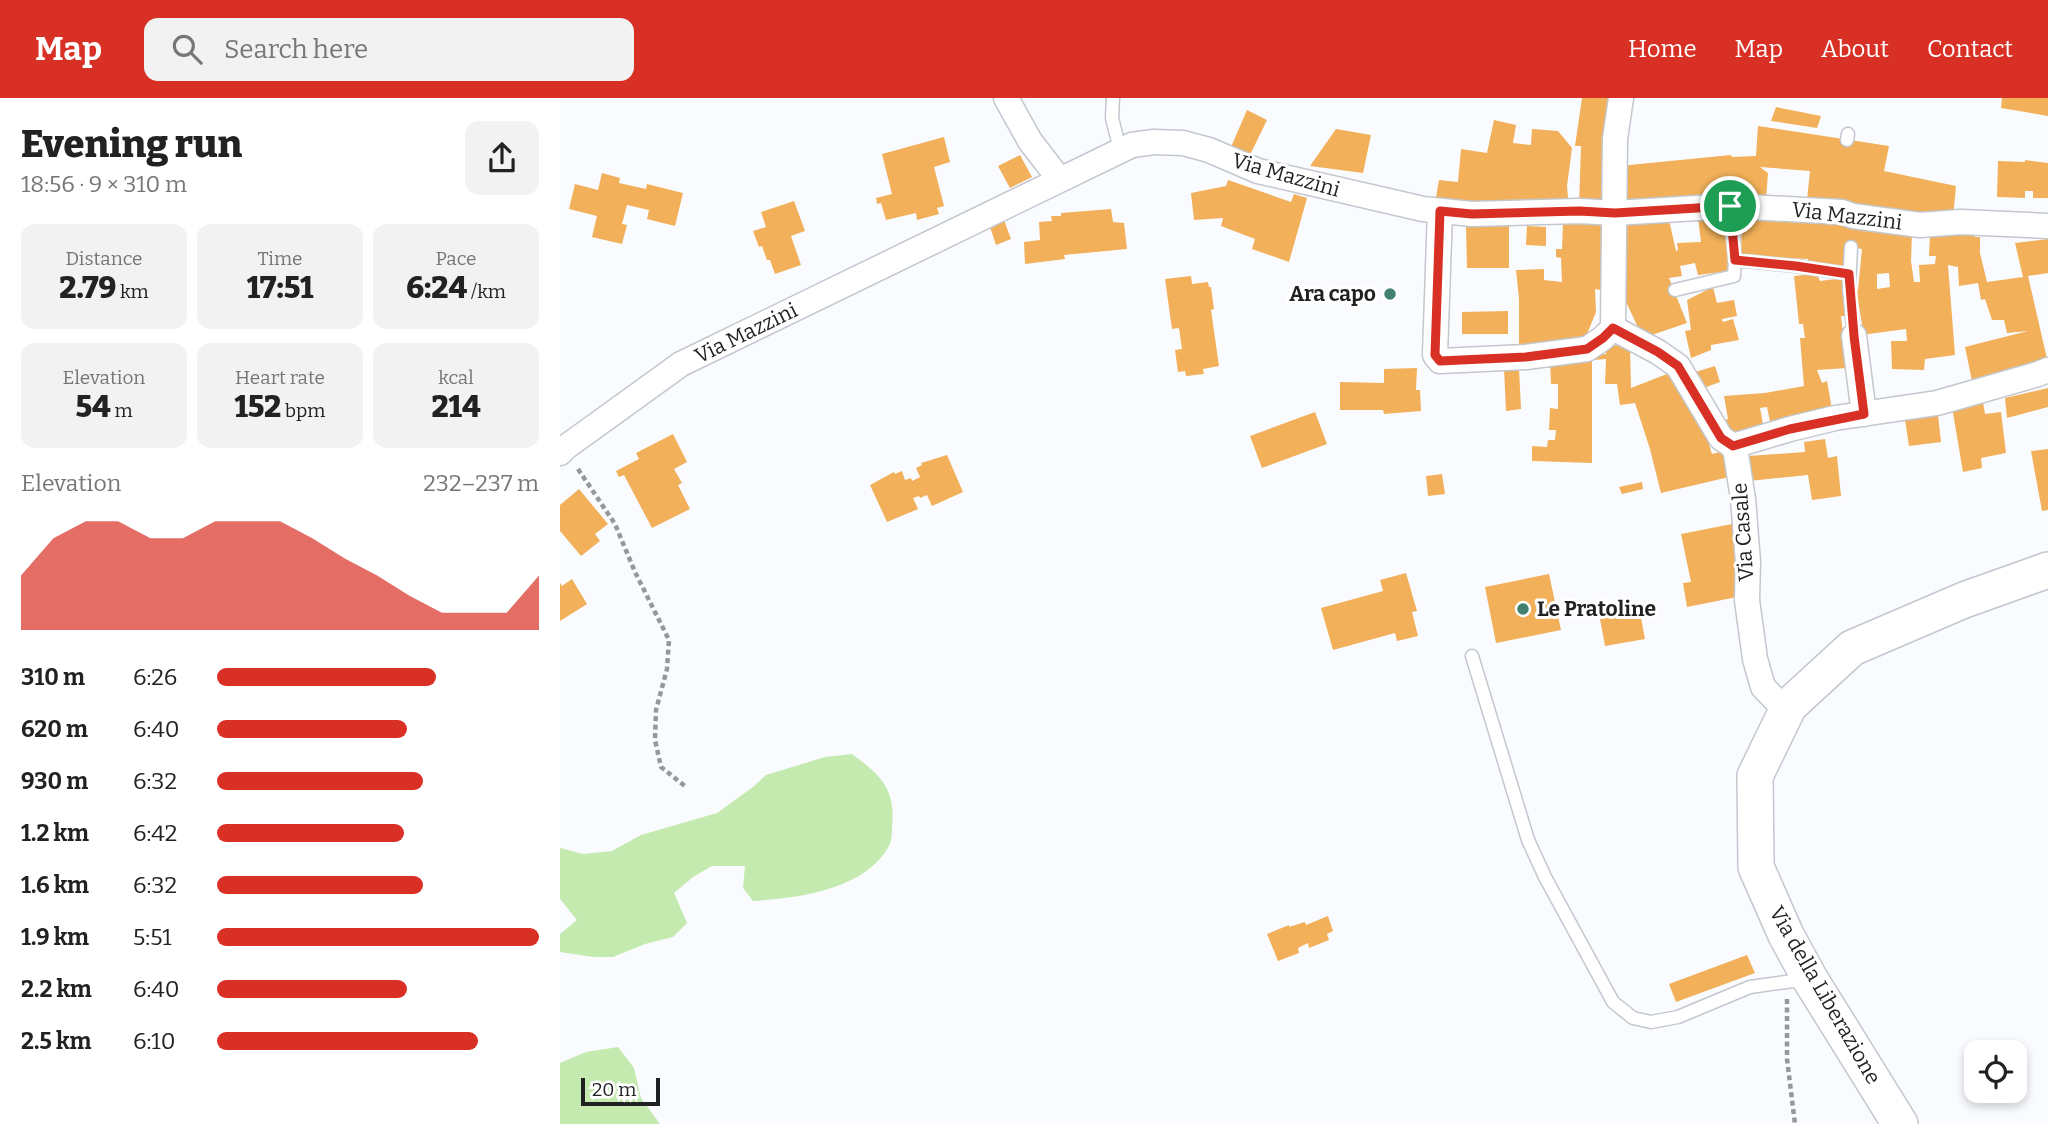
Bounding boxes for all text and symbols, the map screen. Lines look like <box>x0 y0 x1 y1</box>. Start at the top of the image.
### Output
search box <box>144 18 634 81</box>
text: Map <box>35 29 102 69</box>
icon: search <box>168 30 206 68</box>
text: Search here <box>224 34 368 65</box>
text: Home <box>1628 35 1697 63</box>
text: Map <box>1735 35 1783 63</box>
text: About <box>1821 35 1889 63</box>
text: Contact <box>1927 35 2013 63</box>
text: Evening run <box>21 121 242 167</box>
button: share <box>465 121 539 195</box>
street label: Via Mazzini <box>1229 147 1343 203</box>
text: 18:56 · 9 × 310 m <box>21 170 187 198</box>
pin <box>1700 176 1760 236</box>
icon: arrive <box>1711 187 1749 225</box>
street label: Via Mazzini <box>1790 196 1904 236</box>
text: Distance <box>66 247 142 270</box>
text: Time <box>258 247 302 270</box>
text: Pace <box>435 247 477 270</box>
text: 2.79 <box>59 270 116 306</box>
text: 17:51 <box>247 270 313 306</box>
text: 6:24 <box>406 270 467 306</box>
text: km <box>116 280 149 303</box>
text: /km <box>467 280 506 303</box>
place label: Ara capo <box>1289 281 1376 307</box>
marker: Ara capo <box>1382 286 1398 302</box>
street label: Via Mazzini <box>690 297 802 369</box>
text: Elevation <box>63 366 145 389</box>
text: Heart rate <box>235 366 325 389</box>
text: kcal <box>438 366 474 389</box>
text: 54 <box>75 389 111 425</box>
text: 152 <box>235 389 281 425</box>
text: 214 <box>431 389 481 425</box>
text: m <box>111 399 133 422</box>
text: bpm <box>281 399 326 422</box>
text: Elevation <box>21 469 121 497</box>
text: 232–237 m <box>423 469 539 497</box>
street label: Via Casale <box>1727 482 1759 582</box>
place label: Le Pratoline <box>1537 596 1656 622</box>
marker: Le Pratoline <box>1515 601 1531 617</box>
text: 310 m <box>21 663 85 691</box>
text: 6:26 <box>133 663 177 691</box>
text: 620 m <box>21 715 88 743</box>
text: 6:40 <box>133 715 180 743</box>
text: 930 m <box>21 767 88 795</box>
text: 6:32 <box>133 767 177 795</box>
text: 1.2 km <box>21 819 89 847</box>
text: 6:42 <box>133 819 177 847</box>
text: 1.6 km <box>21 871 89 899</box>
text: 6:32 <box>133 871 177 899</box>
street label: Via della Liberazione <box>1763 901 1887 1089</box>
text: 1.9 km <box>21 923 89 951</box>
text: 5:51 <box>133 923 172 951</box>
text: 2.2 km <box>21 975 92 1003</box>
text: 6:40 <box>133 975 180 1003</box>
text: 2.5 km <box>21 1027 91 1055</box>
text: 6:10 <box>133 1027 175 1055</box>
map controls <box>1964 1040 2027 1103</box>
button: locate <box>1964 1040 2027 1103</box>
scale bar <box>581 1075 660 1107</box>
text: 20 m <box>592 1078 636 1101</box>

